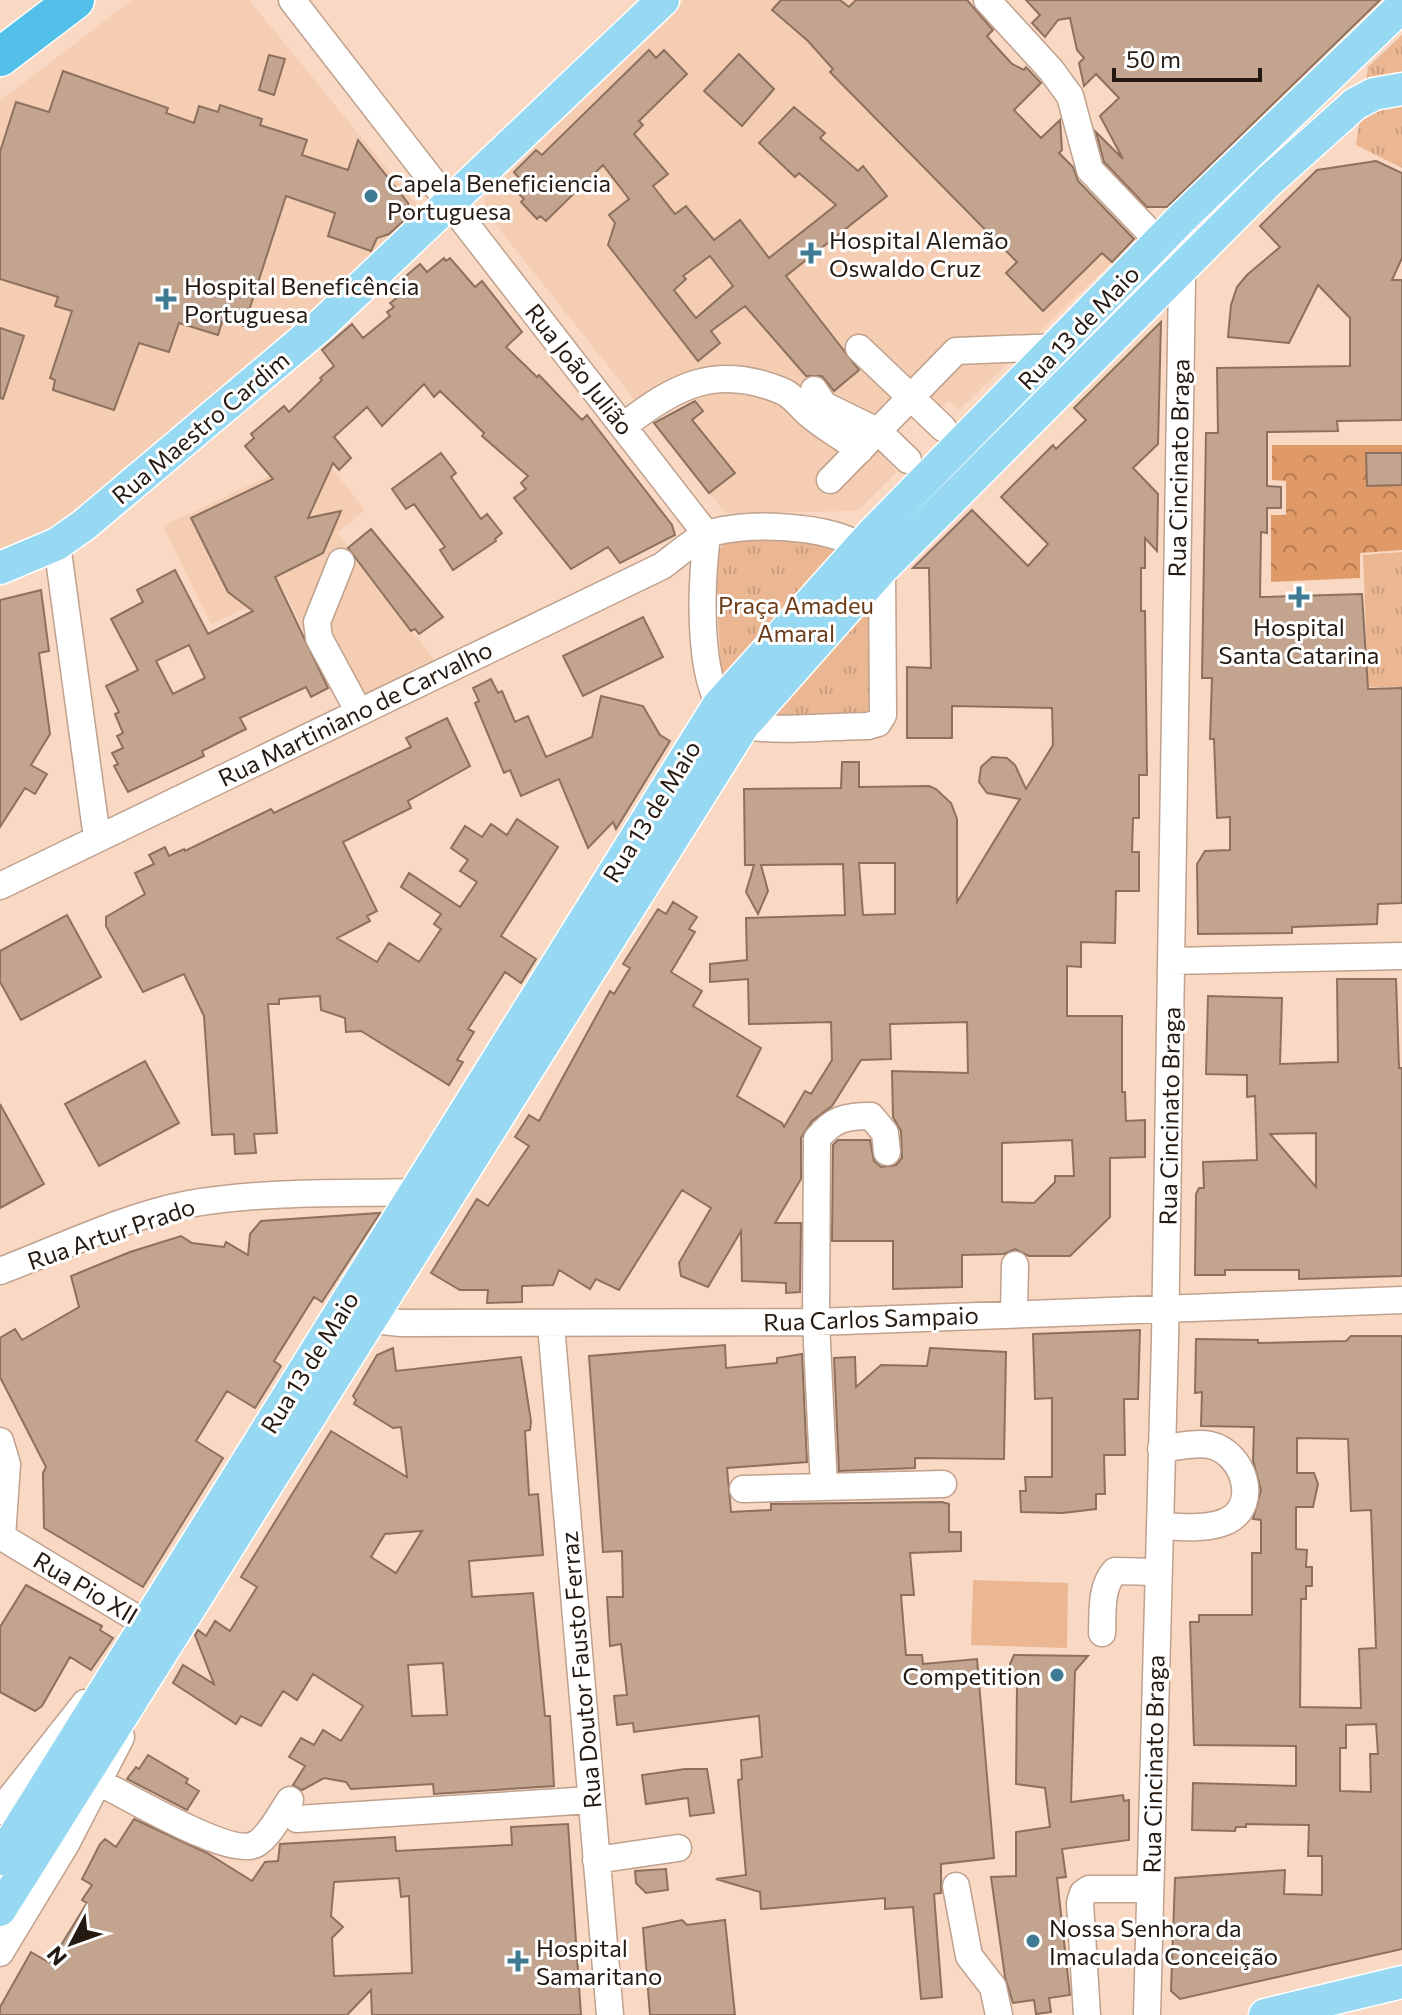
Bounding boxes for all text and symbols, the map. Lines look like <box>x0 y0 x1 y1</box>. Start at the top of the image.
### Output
scale bar <box>1114 32 1260 82</box>
text: 50 m <box>1126 44 1181 73</box>
place label: Capela Beneficiencia Portuguesa <box>387 168 611 225</box>
marker: Capela Beneficiencia Portuguesa <box>362 187 380 205</box>
place label: Hospital Alemão Oswaldo Cruz <box>829 225 1009 282</box>
marker: Hospital Alemão Oswaldo Cruz <box>800 242 822 264</box>
street label: Rua 13 de Maio <box>1011 259 1145 395</box>
place label: Hospital Beneficência Portuguesa <box>184 271 419 328</box>
marker: Hospital Beneficência Portuguesa <box>155 288 177 310</box>
street label: Rua João Julião <box>520 298 640 440</box>
street label: Rua Maestro Cardim <box>105 344 295 510</box>
street label: Rua Cincinato Braga <box>1162 358 1194 578</box>
marker: Hospital Santa Catarina <box>1288 586 1310 608</box>
park label: Praça Amadeu Amaral <box>718 590 874 647</box>
place label: Hospital Santa Catarina <box>1219 612 1379 669</box>
street label: Rua Martiniano de Carvalho <box>213 634 497 792</box>
street label: Rua 13 de Maio <box>596 735 706 887</box>
street label: Rua Cincinato Braga <box>1153 1006 1185 1226</box>
street label: Rua Artur Prado <box>23 1191 199 1275</box>
street label: Rua 13 de Maio <box>254 1286 364 1438</box>
street label: Rua Carlos Sampaio <box>763 1300 979 1336</box>
street label: Rua Doutor Fausto Ferraz <box>553 1530 607 1810</box>
street label: Rua Pio XII <box>29 1545 143 1629</box>
street label: Rua Cincinato Braga <box>1137 1654 1169 1874</box>
place label: Competition <box>902 1661 1041 1690</box>
marker: Competition <box>1048 1666 1066 1684</box>
north arrow <box>32 1903 112 1983</box>
place label: Nossa Senhora da Imaculada Conceição <box>1049 1913 1278 1970</box>
marker: Nossa Senhora da Imaculada Conceição <box>1024 1932 1042 1950</box>
place label: Hospital Samaritano <box>536 1933 662 1990</box>
text: N <box>41 1941 72 1972</box>
marker: Hospital Samaritano <box>507 1950 529 1972</box>

